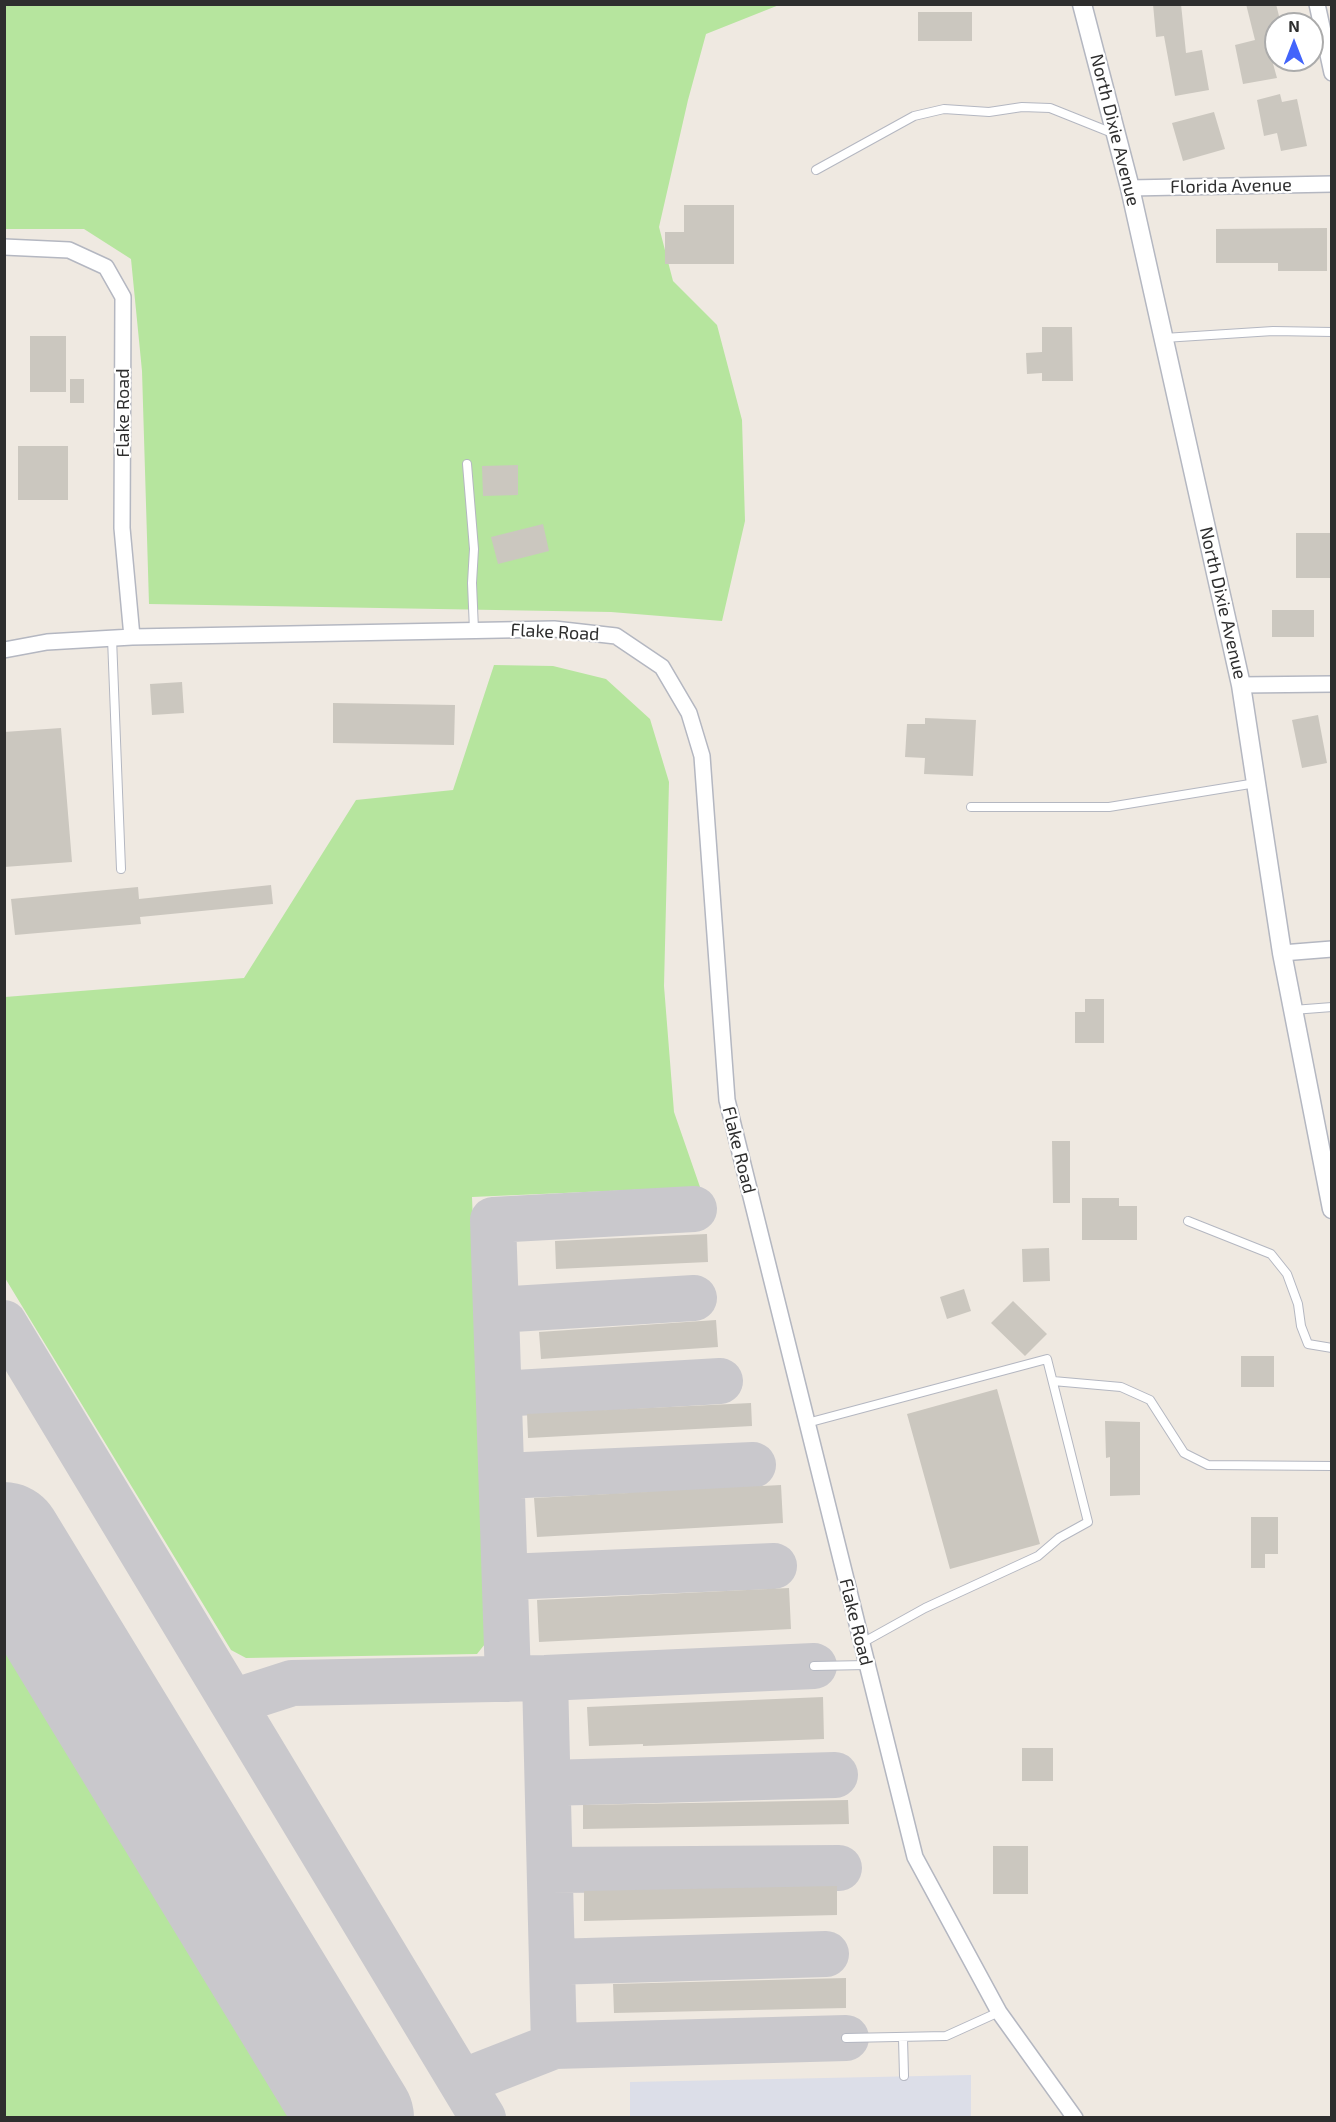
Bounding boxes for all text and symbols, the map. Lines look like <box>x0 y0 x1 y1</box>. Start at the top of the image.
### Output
north arrow <box>1264 12 1324 72</box>
text: N <box>1288 16 1300 35</box>
street label: North Dixie Avenue <box>1086 52 1144 208</box>
street label: Florida Avenue <box>1170 174 1292 198</box>
street label: Flake Road <box>112 369 134 457</box>
street label: North Dixie Avenue <box>1195 525 1251 681</box>
street label: Flake Road <box>510 619 600 645</box>
street label: Flake Road <box>718 1104 760 1196</box>
street label: Flake Road <box>835 1576 877 1668</box>

